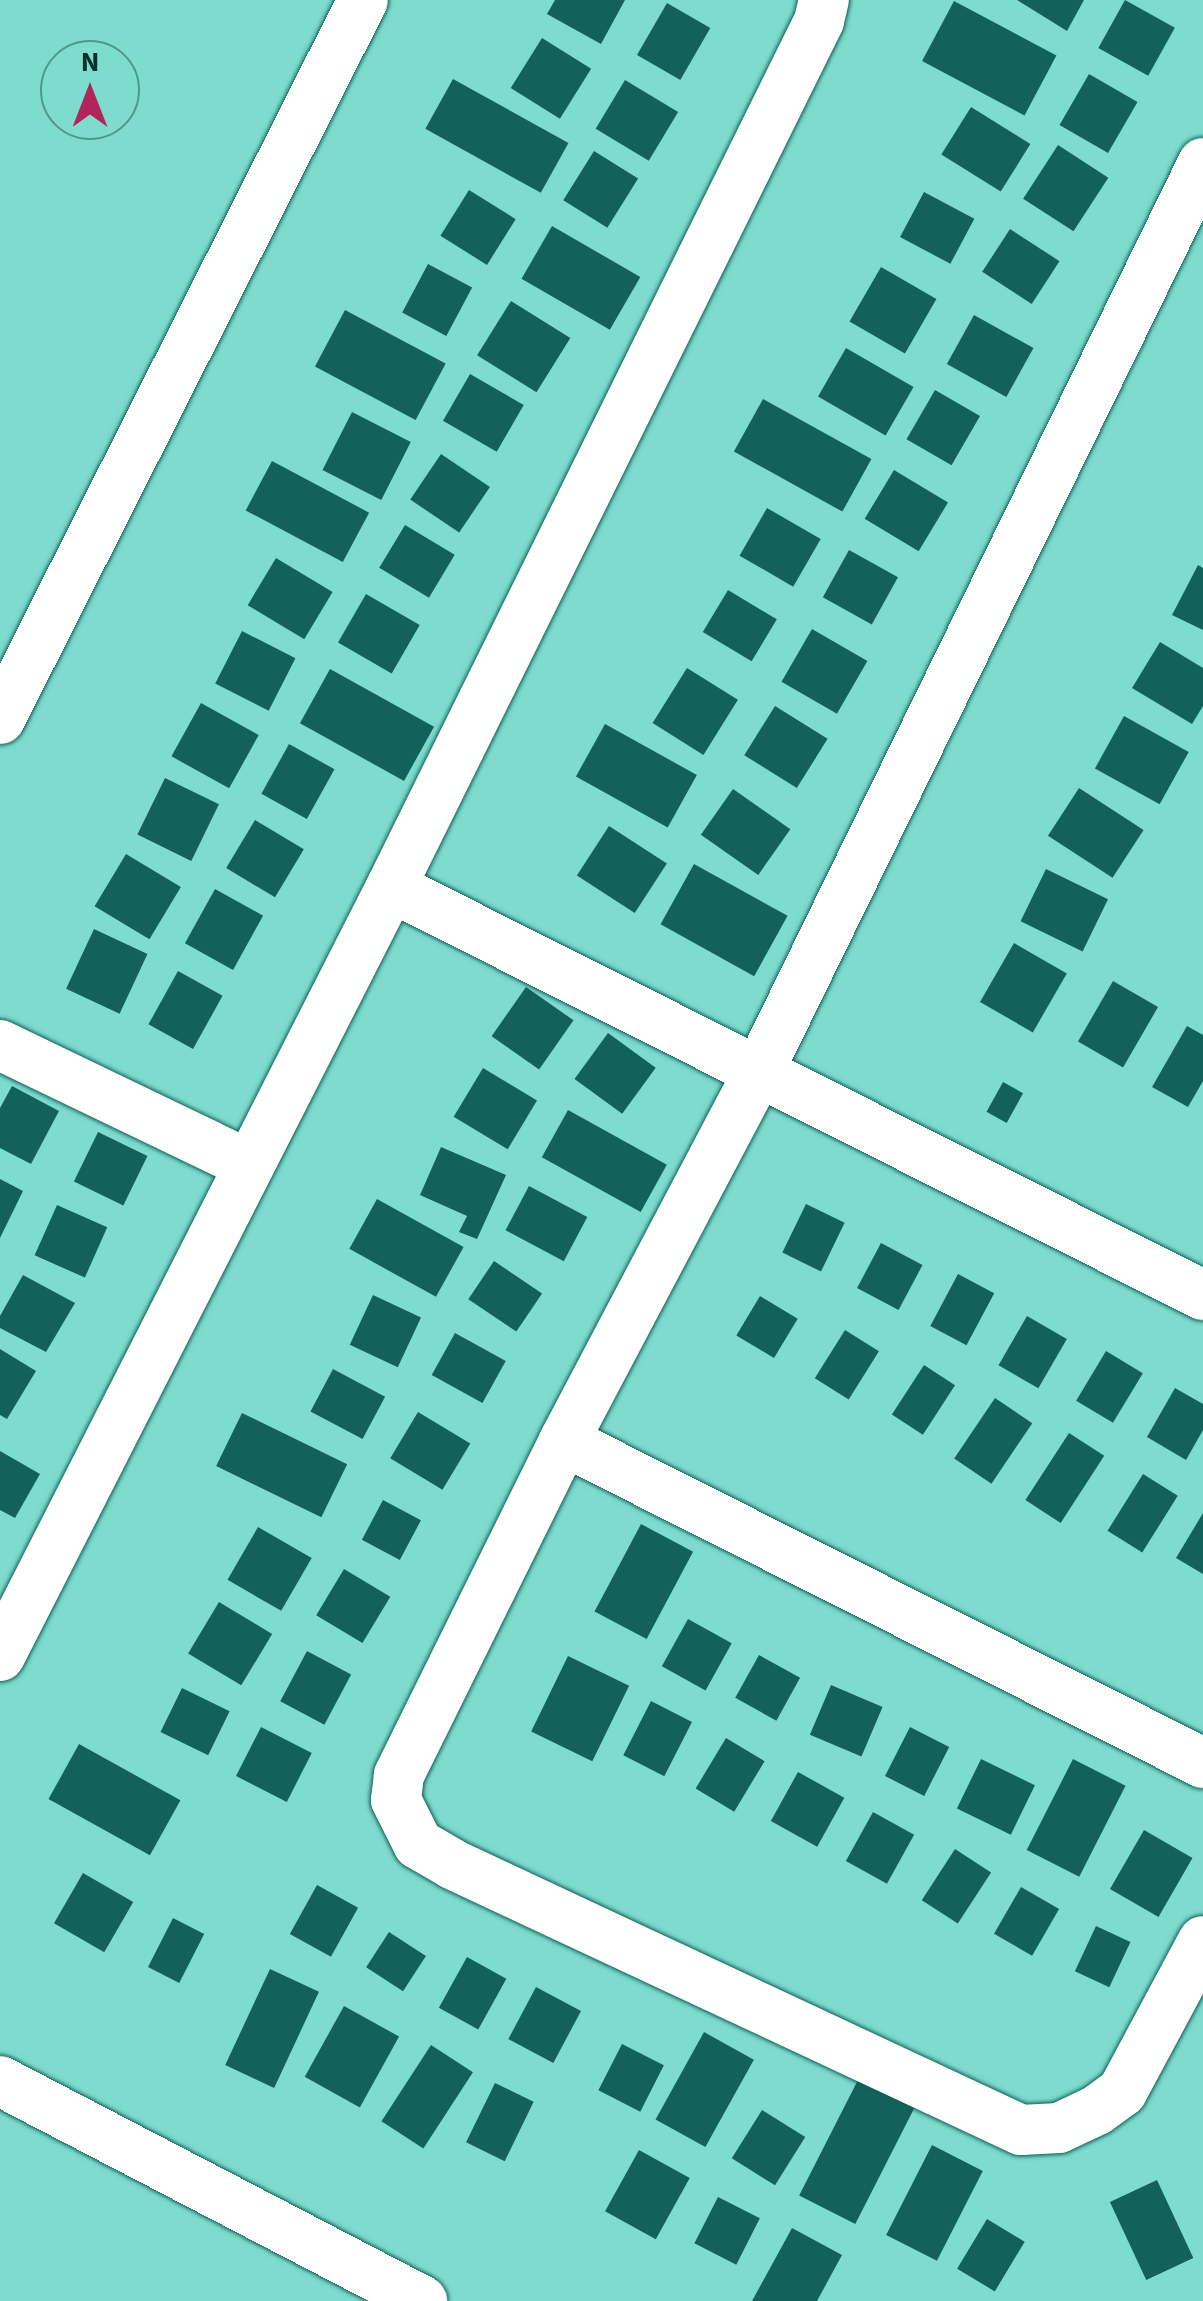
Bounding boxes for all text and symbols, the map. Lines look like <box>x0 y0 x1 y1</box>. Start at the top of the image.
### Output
north arrow <box>40 40 140 140</box>
text: N <box>81 42 99 82</box>

